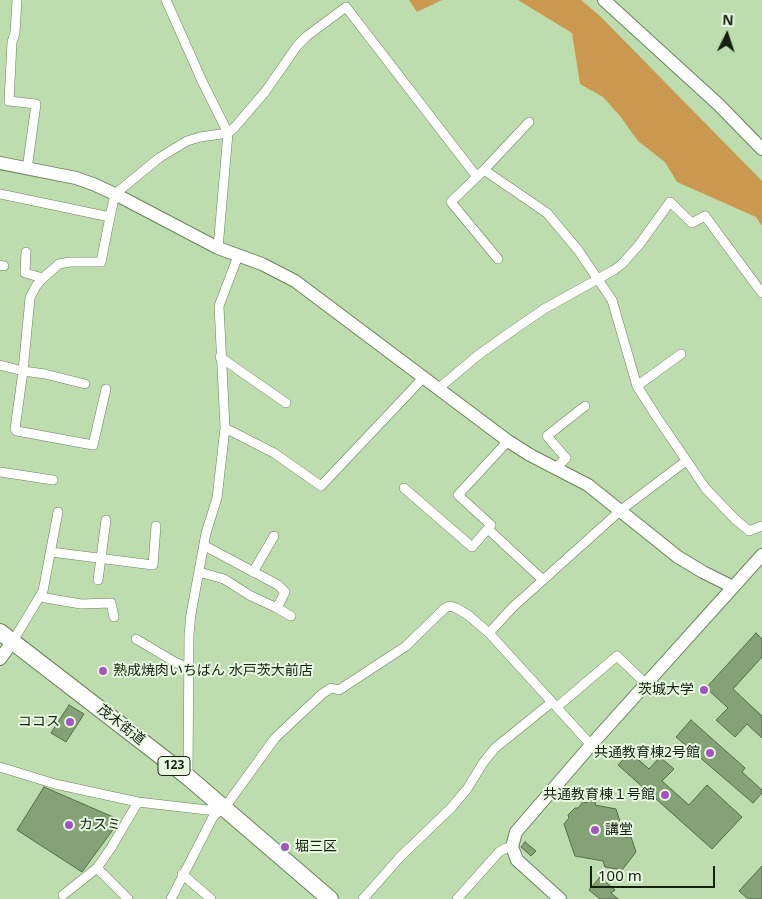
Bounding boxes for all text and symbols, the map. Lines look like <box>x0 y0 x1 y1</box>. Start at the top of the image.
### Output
north arrow <box>702 10 752 60</box>
text: N <box>722 10 734 29</box>
place label: 熟成焼肉いちばん 水戸茨大前店 <box>113 663 313 679</box>
marker: 熟成焼肉いちばん 水戸茨大前店 <box>97 665 109 677</box>
place label: 茨城大学 <box>638 682 694 698</box>
marker: 茨城大学 <box>698 684 710 696</box>
street label: 茂木街道 <box>94 701 148 749</box>
place label: ココス <box>18 714 60 730</box>
marker: ココス <box>64 716 76 728</box>
place label: 共通教育棟2号館 <box>594 745 700 761</box>
marker: 共通教育棟2号館 <box>704 747 716 759</box>
road number: 123 <box>158 756 190 776</box>
place label: 共通教育棟１号館 <box>543 787 655 803</box>
marker: 共通教育棟１号館 <box>659 789 671 801</box>
place label: カスミ <box>79 817 121 833</box>
marker: カスミ <box>63 819 75 831</box>
place label: 講堂 <box>605 822 633 838</box>
marker: 講堂 <box>589 824 601 836</box>
place label: 堀三区 <box>295 839 337 855</box>
marker: 堀三区 <box>279 841 291 853</box>
scale bar <box>592 856 717 888</box>
text: 100 m <box>598 865 642 885</box>

